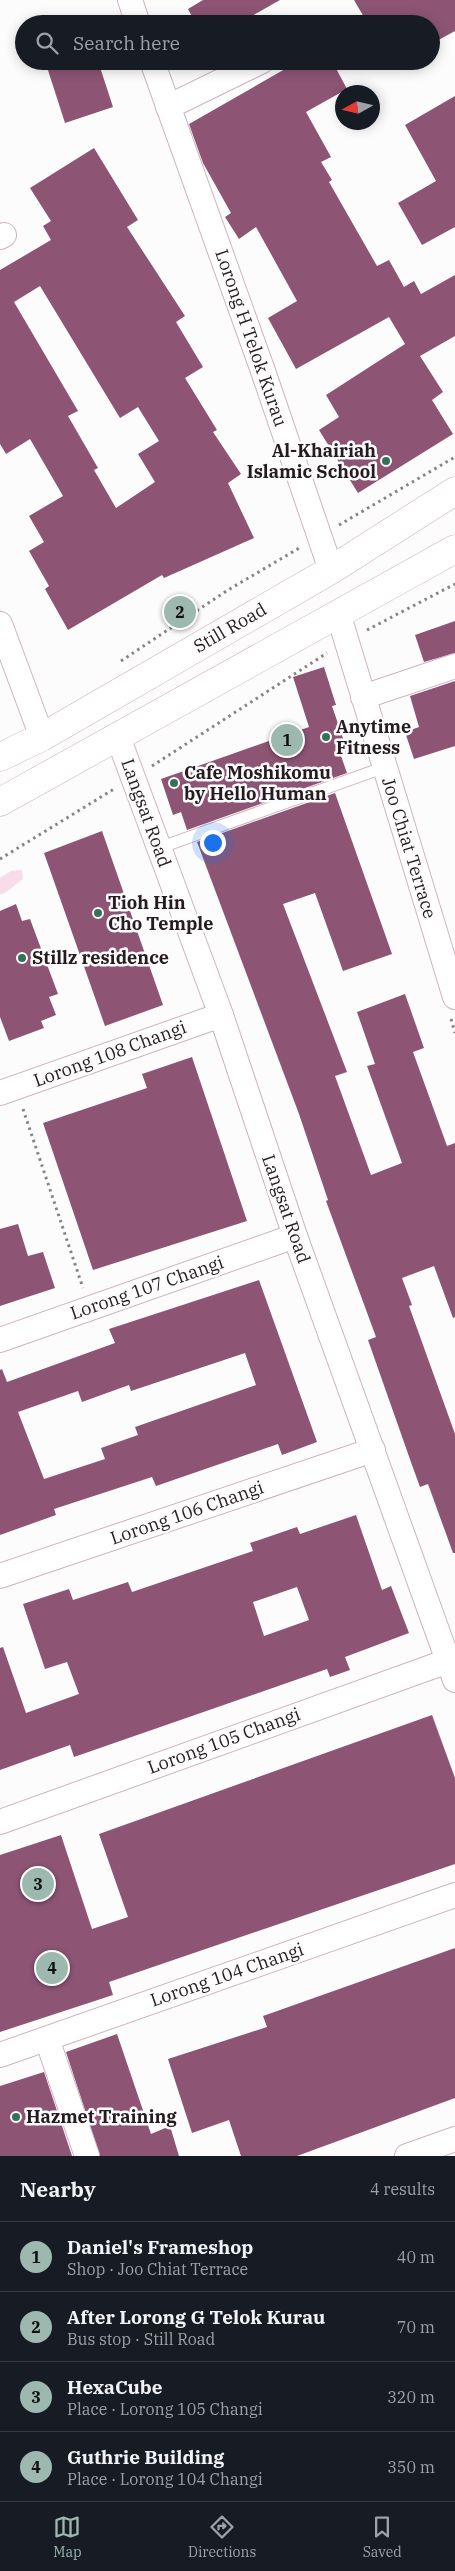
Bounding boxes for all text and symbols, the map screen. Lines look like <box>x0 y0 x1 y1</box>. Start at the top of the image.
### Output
search box <box>15 15 440 70</box>
icon: search <box>33 29 61 57</box>
text: Search here <box>73 31 180 55</box>
north arrow <box>335 85 380 130</box>
street label: Lorong H Telok Kurau <box>210 246 293 429</box>
place label: Al-Khairiah Islamic School <box>247 439 376 483</box>
marker: Al-Khairiah Islamic School <box>380 455 392 467</box>
pin: 2 <box>164 593 196 631</box>
street label: Still Road <box>189 597 270 658</box>
place label: Anytime Fitness <box>336 715 411 759</box>
pin: 1 <box>271 721 303 759</box>
marker: Anytime Fitness <box>320 731 332 743</box>
street label: Langsat Road <box>116 755 177 870</box>
place label: Cafe Moshikomu by Hello Human <box>184 761 331 805</box>
street label: Joo Chiat Terrace <box>377 774 442 921</box>
marker: Cafe Moshikomu by Hello Human <box>168 777 180 789</box>
your location <box>200 830 226 856</box>
place label: Tioh Hin Cho Temple <box>108 891 213 935</box>
marker: Tioh Hin Cho Temple <box>92 907 104 919</box>
place label: Stillz residence <box>32 946 169 969</box>
marker: Stillz residence <box>16 952 28 964</box>
street label: Lorong 108 Changi <box>30 1015 190 1092</box>
street label: Langsat Road <box>257 1151 316 1266</box>
street label: Lorong 107 Changi <box>67 1250 227 1325</box>
street label: Lorong 106 Changi <box>107 1475 267 1550</box>
street label: Lorong 105 Changi <box>144 1702 304 1779</box>
pin: 3 <box>22 1865 54 1903</box>
street label: Lorong 104 Changi <box>147 1937 307 2012</box>
pin: 4 <box>36 1949 68 1987</box>
place label: Hazmet Training <box>26 2105 177 2128</box>
marker: Hazmet Training <box>10 2111 22 2123</box>
text: Nearby <box>20 2175 96 2203</box>
text: 4 results <box>370 2179 435 2199</box>
text: Daniel's Frameshop <box>67 2235 253 2259</box>
text: 1 <box>31 2247 41 2267</box>
text: 40 m <box>397 2247 435 2267</box>
text: Shop · Joo Chiat Terrace <box>67 2259 248 2279</box>
text: After Lorong G Telok Kurau <box>67 2305 325 2329</box>
text: 2 <box>31 2317 41 2337</box>
text: 70 m <box>397 2317 435 2337</box>
text: Bus stop · Still Road <box>67 2329 215 2349</box>
text: HexaCube <box>67 2375 163 2399</box>
text: 3 <box>31 2387 41 2407</box>
text: 320 m <box>387 2387 435 2407</box>
text: Place · Lorong 105 Changi <box>67 2399 263 2419</box>
text: Guthrie Building <box>67 2445 224 2469</box>
text: 4 <box>31 2457 41 2477</box>
text: 350 m <box>387 2457 435 2477</box>
text: Place · Lorong 104 Changi <box>67 2469 263 2489</box>
tab: Map <box>53 2513 82 2561</box>
tab: Directions <box>188 2513 256 2561</box>
tab: Saved <box>363 2513 402 2561</box>

